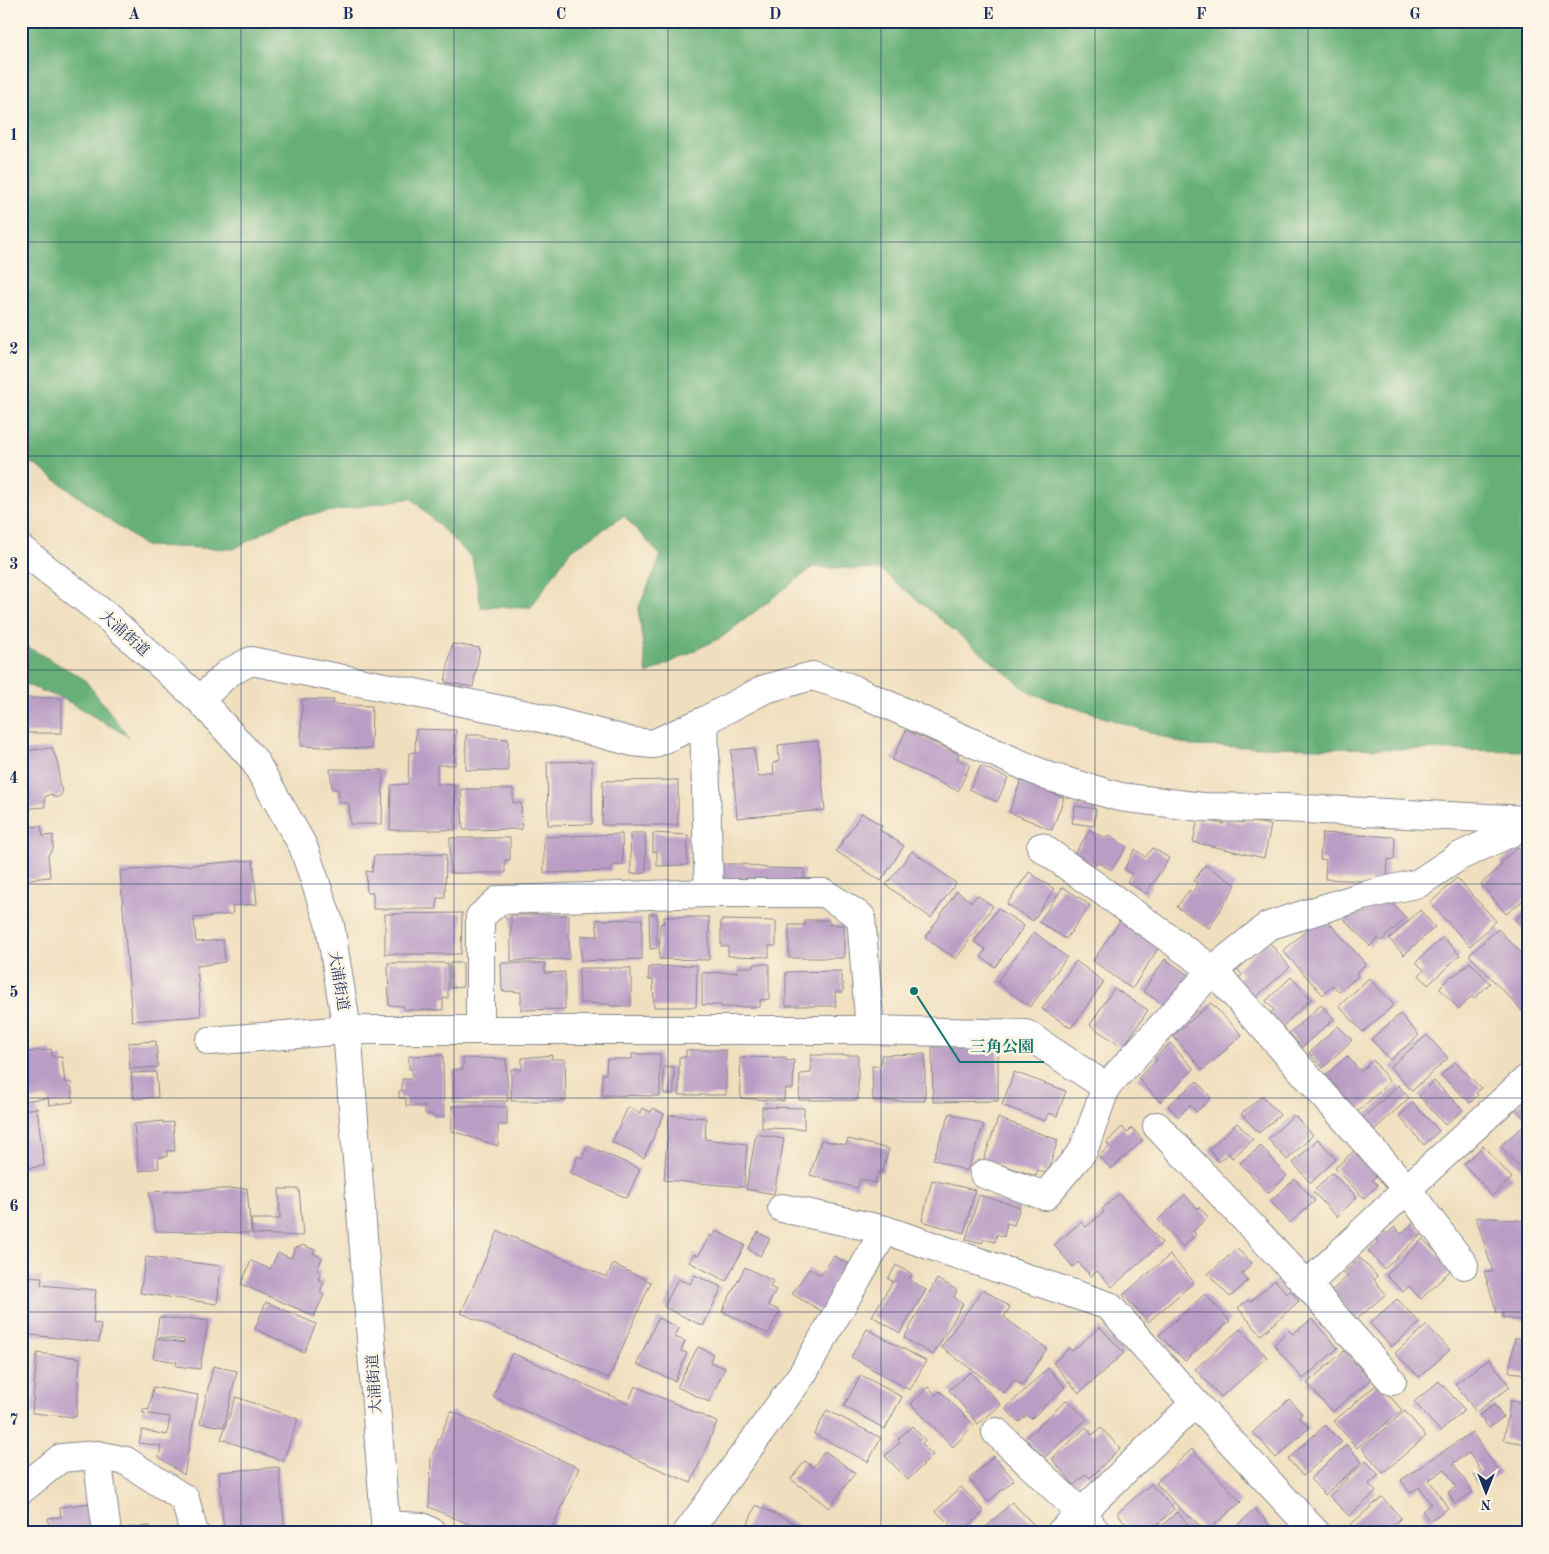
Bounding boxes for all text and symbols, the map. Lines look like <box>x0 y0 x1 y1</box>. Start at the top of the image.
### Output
text: A <box>128 7 140 23</box>
text: B <box>342 7 354 23</box>
text: C <box>556 7 566 23</box>
text: D <box>769 7 781 23</box>
text: E <box>982 7 994 23</box>
text: F <box>1196 7 1207 23</box>
text: G <box>1409 7 1421 23</box>
text: 1 <box>9 128 19 144</box>
text: 2 <box>9 342 19 358</box>
text: 3 <box>9 557 19 573</box>
street label: 大浦街道 <box>97 607 153 660</box>
text: 4 <box>9 771 19 787</box>
street label: 大浦街道 <box>325 950 352 1012</box>
text: 5 <box>9 985 19 1001</box>
callout: 三角公園 <box>960 1031 1044 1062</box>
text: 三角公園 <box>970 1038 1034 1056</box>
text: 6 <box>9 1199 19 1215</box>
street label: 大浦街道 <box>364 1353 385 1414</box>
text: 7 <box>9 1413 19 1429</box>
north arrow <box>1462 1466 1512 1516</box>
text: N <box>1480 1497 1491 1511</box>

